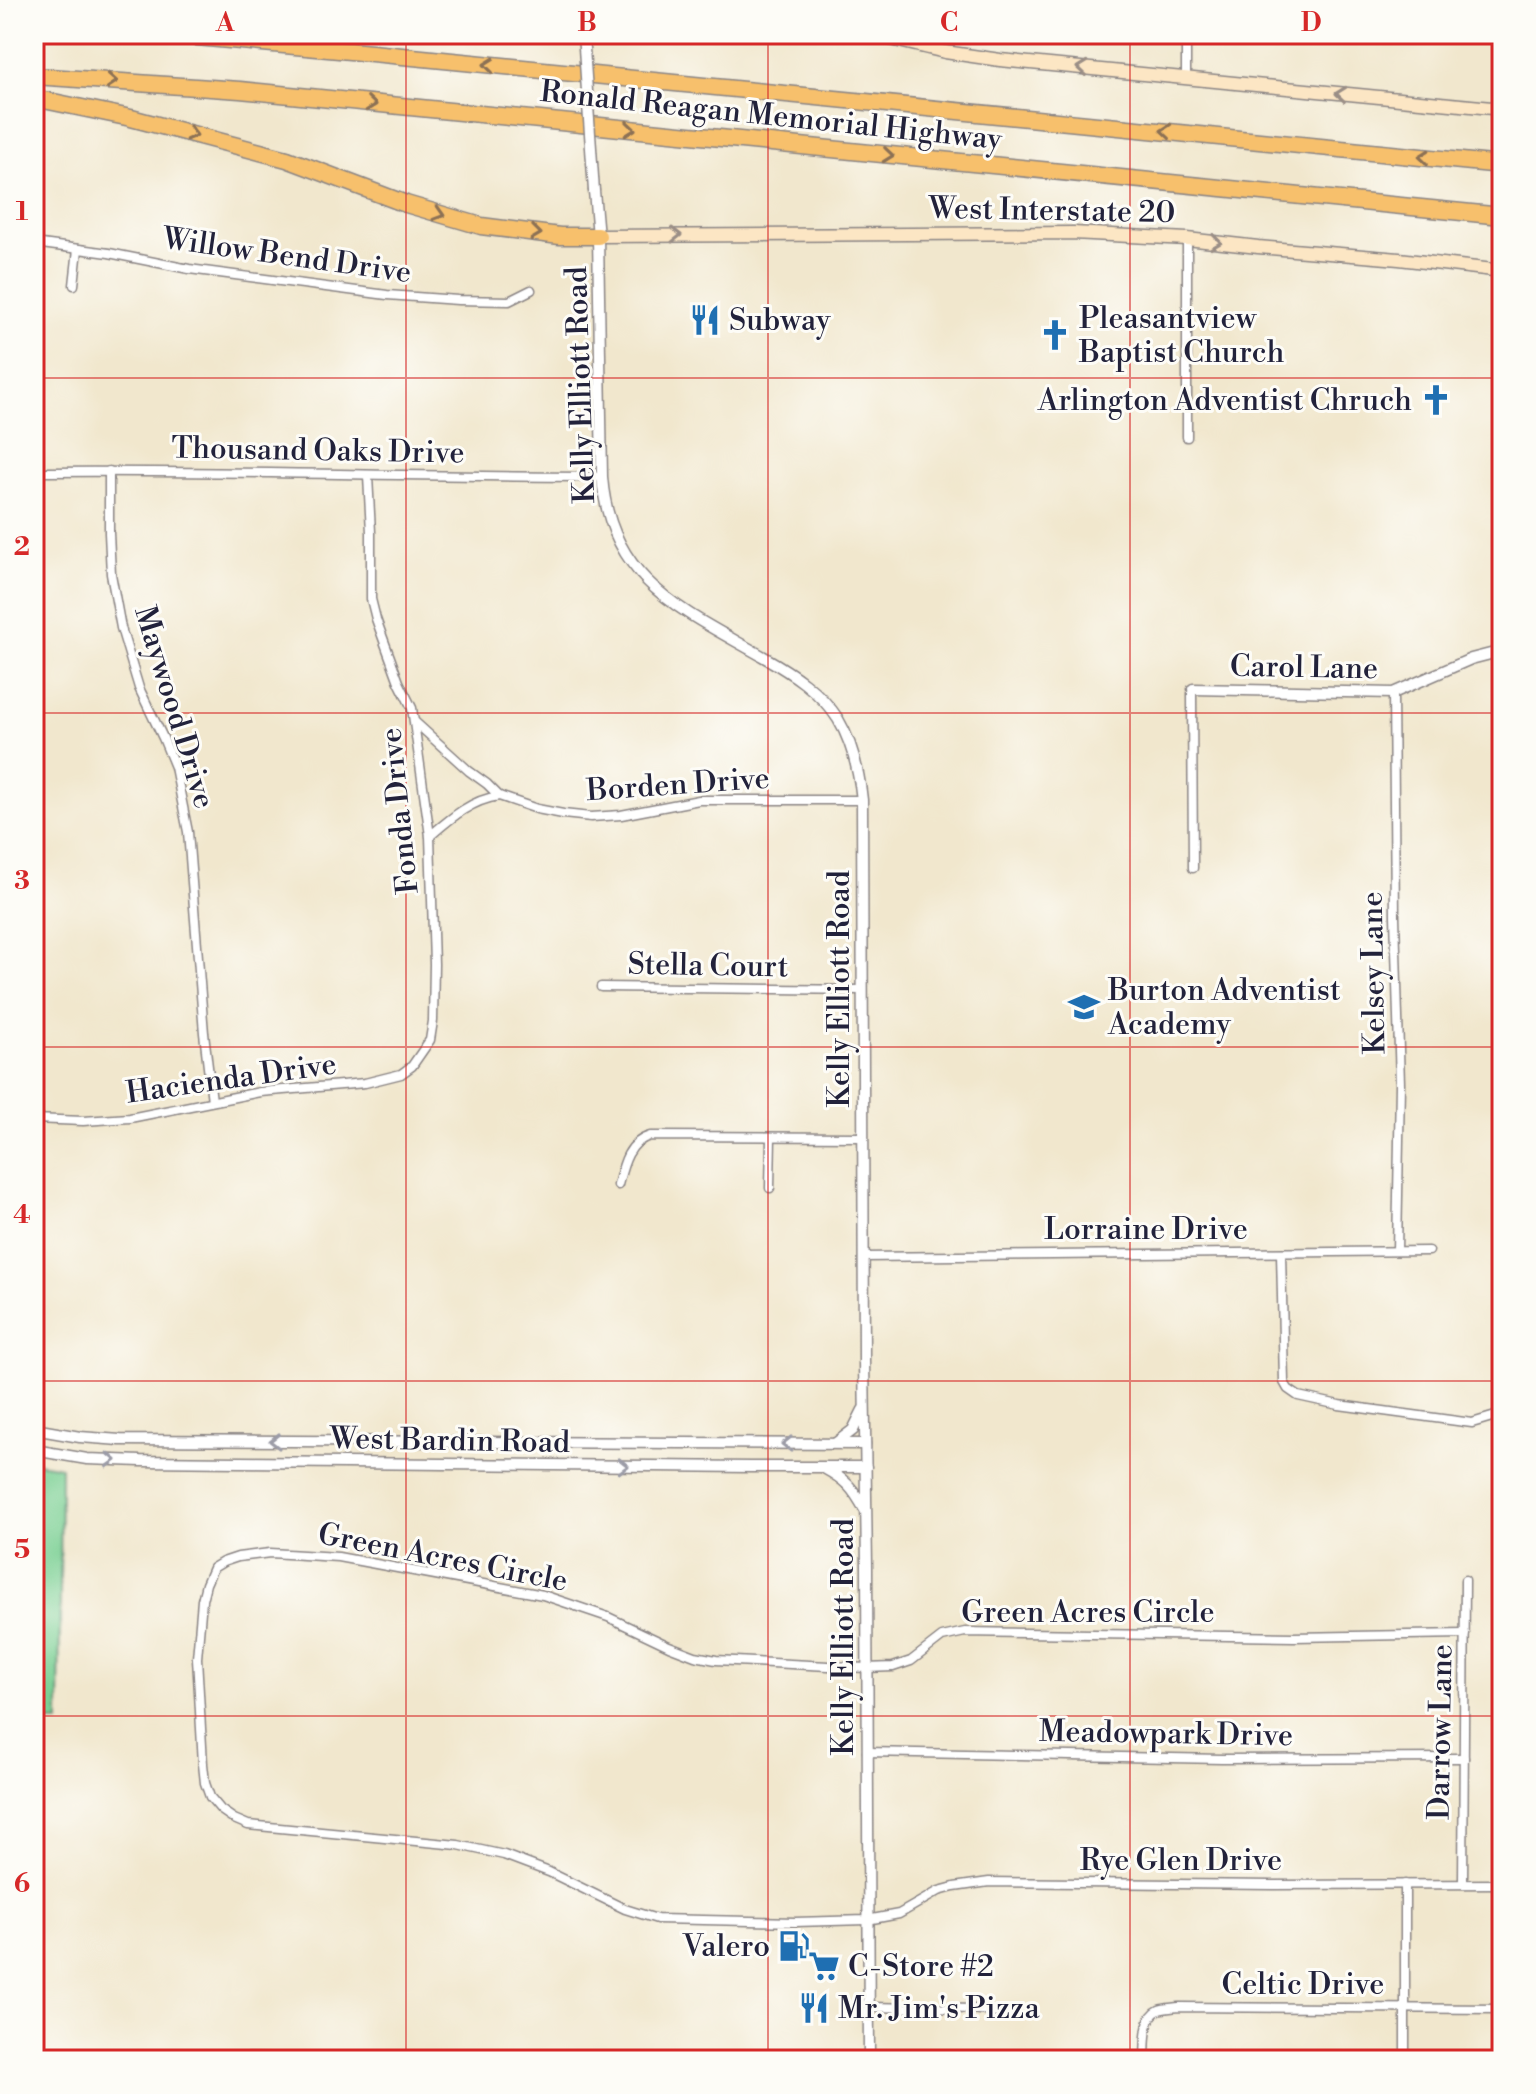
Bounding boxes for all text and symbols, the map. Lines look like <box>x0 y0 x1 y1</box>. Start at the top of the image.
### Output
text: A <box>215 7 235 39</box>
text: B <box>577 7 597 39</box>
text: C <box>940 7 958 39</box>
text: D <box>1301 7 1321 39</box>
one-way arrow <box>482 56 495 73</box>
one-way arrow <box>1075 60 1088 77</box>
one-way arrow <box>106 72 119 89</box>
street label: Ronald Reagan Memorial Highway <box>538 73 1004 159</box>
one-way arrow <box>1334 85 1347 102</box>
one-way arrow <box>365 95 378 112</box>
one-way arrow <box>623 121 636 138</box>
one-way arrow <box>1159 123 1172 140</box>
one-way arrow <box>184 124 198 141</box>
one-way arrow <box>882 147 895 164</box>
one-way arrow <box>1417 149 1430 166</box>
street label: West Interstate 20 <box>927 190 1176 232</box>
text: 1 <box>16 196 29 228</box>
one-way arrow <box>431 205 445 221</box>
street label: Willow Bend Drive <box>159 220 414 292</box>
one-way arrow <box>530 225 543 242</box>
one-way arrow <box>670 226 683 244</box>
one-way arrow <box>1210 234 1223 251</box>
street label: Kelly Elliott Road <box>558 266 604 504</box>
place label: Pleasantview Baptist Church <box>1078 300 1284 372</box>
place label: Subway <box>729 302 831 340</box>
restaurant icon: Subway <box>688 303 722 337</box>
church icon: Pleasantview Baptist Church <box>1038 318 1072 352</box>
place label: Arlington Adventist Chruch <box>1037 382 1412 420</box>
church icon: Arlington Adventist Chruch <box>1419 383 1453 417</box>
street label: Thousand Oaks Drive <box>171 429 465 473</box>
text: 2 <box>14 531 30 563</box>
street label: Maywood Drive <box>125 601 223 813</box>
street label: Carol Lane <box>1229 648 1378 688</box>
street label: Fonda Drive <box>372 726 428 896</box>
street label: Borden Drive <box>584 760 771 810</box>
text: 3 <box>14 865 30 897</box>
street label: Kelly Elliott Road <box>821 870 859 1108</box>
street label: Kelsey Lane <box>1354 891 1394 1055</box>
street label: Stella Court <box>627 946 789 986</box>
place label: Burton Adventist Academy <box>1107 972 1341 1044</box>
school or university icon: Burton Adventist Academy <box>1067 990 1101 1024</box>
street label: Hacienda Drive <box>123 1045 339 1113</box>
text: 4 <box>13 1199 31 1231</box>
street label: Lorraine Drive <box>1044 1211 1248 1249</box>
street label: West Bardin Road <box>329 1420 570 1462</box>
one-way arrow <box>268 1432 281 1450</box>
one-way arrow <box>780 1435 793 1453</box>
one-way arrow <box>105 1451 118 1468</box>
one-way arrow <box>617 1457 630 1475</box>
street label: Green Acres Circle <box>315 1515 571 1601</box>
street label: Kelly Elliott Road <box>825 1518 863 1756</box>
text: 5 <box>14 1534 30 1566</box>
street label: Green Acres Circle <box>961 1594 1215 1632</box>
street label: Darrow Lane <box>1420 1644 1462 1820</box>
street label: Meadowpark Drive <box>1039 1713 1293 1755</box>
street label: Rye Glen Drive <box>1080 1842 1282 1880</box>
text: 6 <box>14 1868 30 1900</box>
place label: Valero <box>681 1928 770 1966</box>
fuel station icon: Valero <box>777 1929 811 1963</box>
place label: C-Store #2 <box>848 1948 994 1986</box>
supermarket icon: C-Store #2 <box>807 1949 841 1983</box>
street label: Celtic Drive <box>1222 1966 1384 2004</box>
place label: Mr. Jim's Pizza <box>838 1990 1040 2028</box>
restaurant icon: Mr. Jim's Pizza <box>797 1991 831 2025</box>

